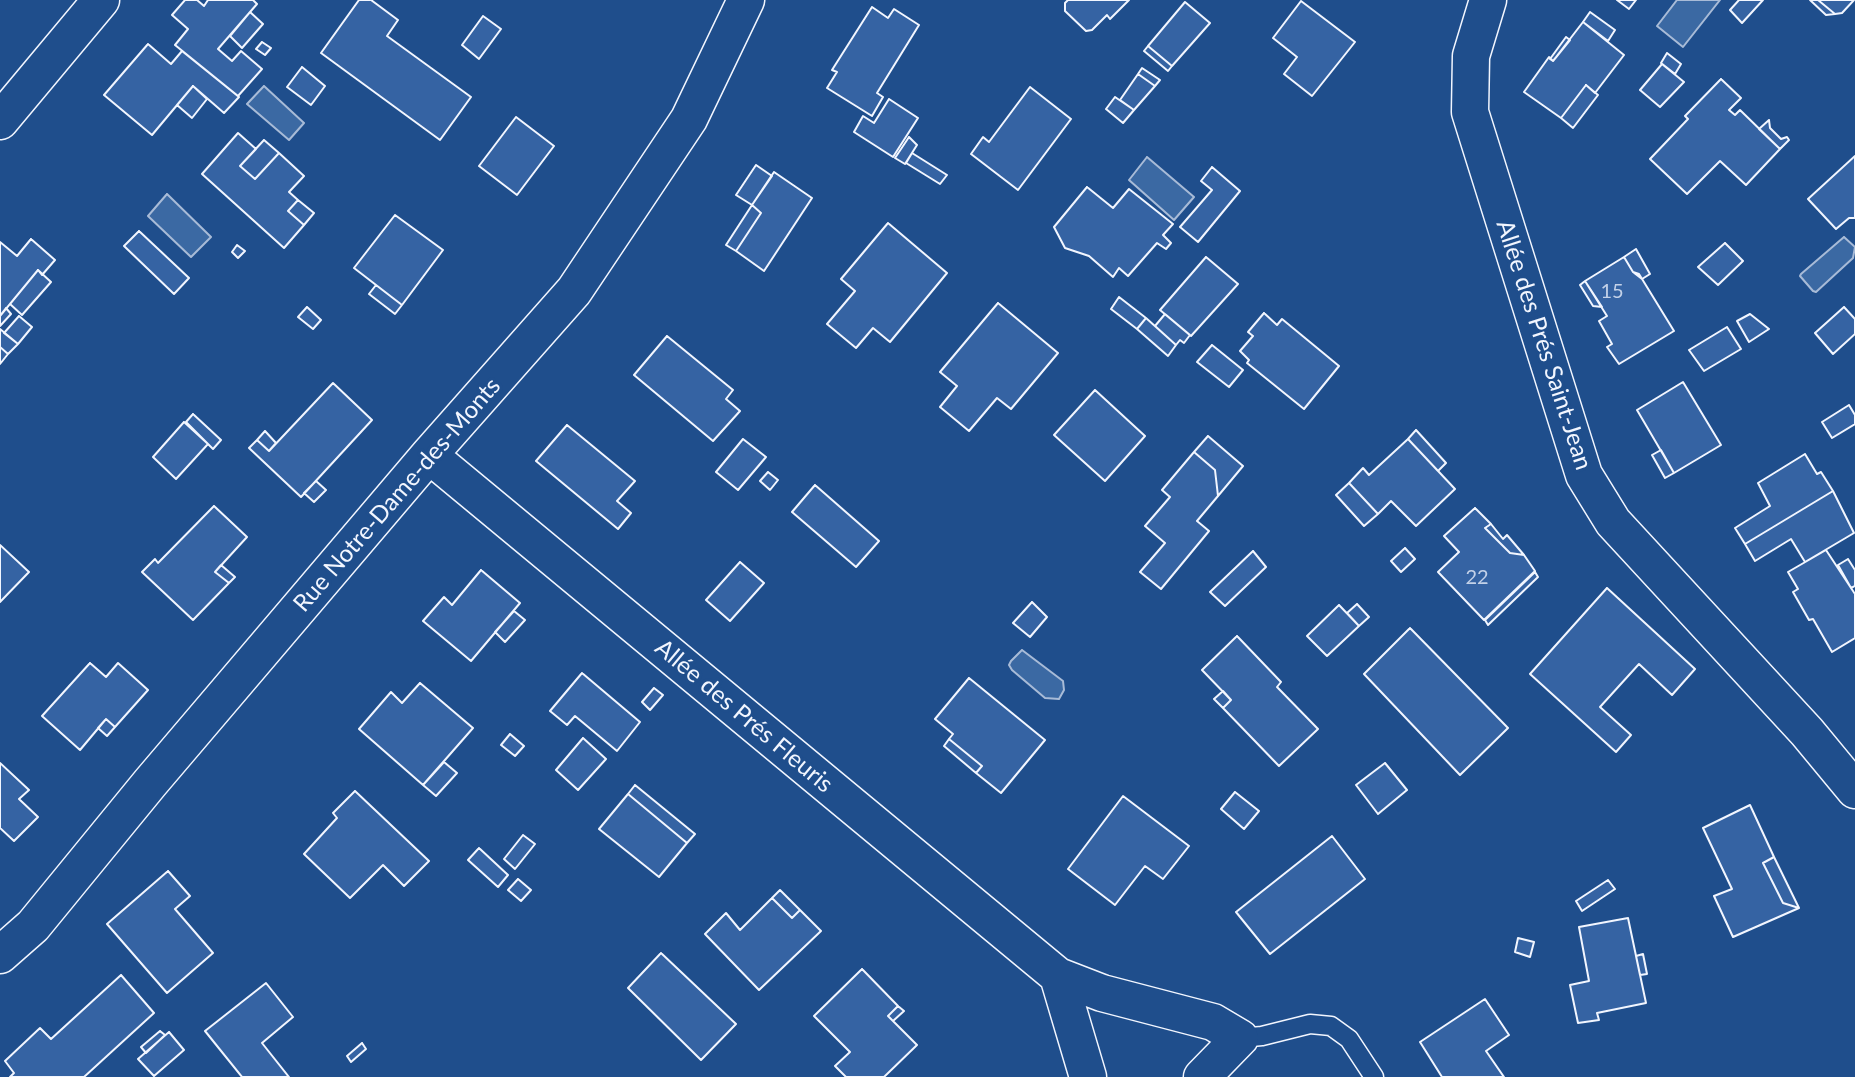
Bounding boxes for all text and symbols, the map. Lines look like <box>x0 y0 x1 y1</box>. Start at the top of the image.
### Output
street label: Allée des Prés Saint-Jean <box>1490 216 1598 474</box>
house number: 15 <box>1600 280 1624 304</box>
street label: Rue Notre-Dame-des-Monts <box>287 372 507 618</box>
house number: 22 <box>1465 566 1489 590</box>
street label: Allée des Prés Fleuris <box>649 633 839 799</box>

